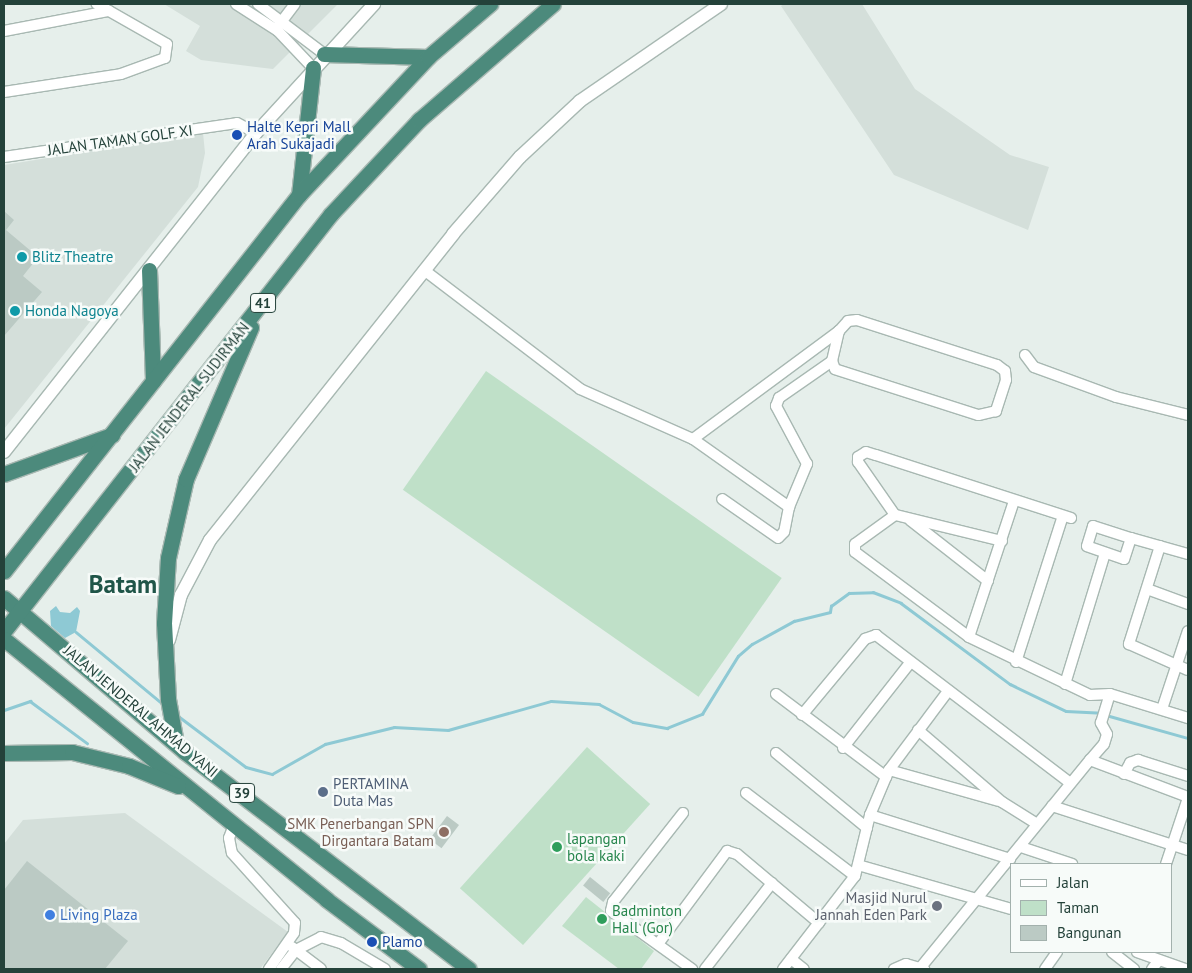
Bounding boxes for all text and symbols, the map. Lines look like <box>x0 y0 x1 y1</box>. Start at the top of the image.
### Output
place label: Halte Kepri Mall Arah Sukajadi <box>247 117 351 152</box>
street label: JALAN TAMAN GOLF XI <box>46 121 194 159</box>
marker: Halte Kepri Mall Arah Sukajadi <box>231 129 243 141</box>
place label: Blitz Theatre <box>32 248 114 266</box>
marker: Blitz Theatre <box>16 251 28 263</box>
road number: 41 <box>249 292 277 314</box>
place label: Honda Nagoya <box>25 302 119 320</box>
marker: Honda Nagoya <box>9 305 21 317</box>
street label: JALAN JENDERAL SUDIRMAN <box>125 319 253 475</box>
district label: Batam <box>89 569 157 599</box>
street label: JALAN JENDERAL AHMAD YANI <box>60 641 222 781</box>
place label: PERTAMINA Duta Mas <box>333 774 409 809</box>
road number: 39 <box>228 781 256 804</box>
marker: PERTAMINA Duta Mas <box>317 786 329 798</box>
place label: SMK Penerbangan SPN Dirgantara Batam <box>287 814 434 849</box>
marker: SMK Penerbangan SPN Dirgantara Batam <box>438 826 450 838</box>
place label: lapangan bola kaki <box>567 829 626 864</box>
marker: lapangan bola kaki <box>551 841 563 853</box>
legend <box>1010 863 1172 953</box>
text: Jalan <box>1057 873 1089 892</box>
place label: Masjid Nurul Jannah Eden Park <box>816 888 927 923</box>
text: Taman <box>1057 898 1099 917</box>
marker: Masjid Nurul Jannah Eden Park <box>931 900 943 912</box>
place label: Badminton Hall (Gor) <box>612 901 682 936</box>
place label: Living Plaza <box>60 906 138 924</box>
marker: Living Plaza <box>44 909 56 921</box>
marker: Badminton Hall (Gor) <box>596 913 608 925</box>
text: Bangunan <box>1057 923 1121 942</box>
place label: Plamo <box>382 933 422 951</box>
marker: Plamo <box>366 936 378 948</box>

